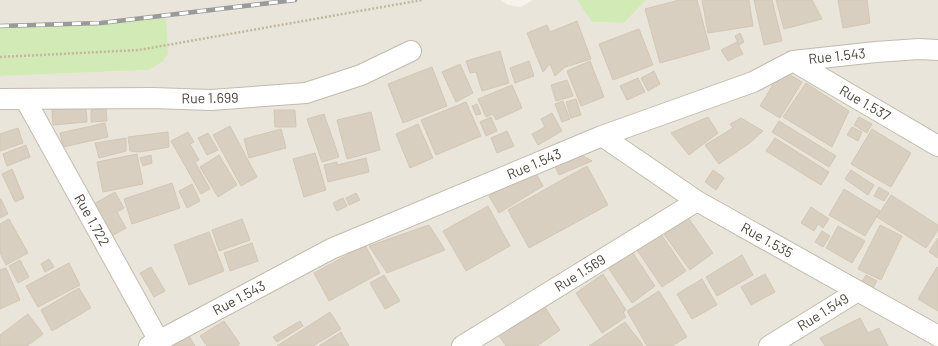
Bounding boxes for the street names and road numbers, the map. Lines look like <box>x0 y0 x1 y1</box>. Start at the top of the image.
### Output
street label: Rue 1.543 <box>808 44 866 67</box>
street label: Rue 1.537 <box>837 81 894 124</box>
street label: Rue 1.699 <box>181 89 239 106</box>
street label: Rue 1.543 <box>504 145 563 183</box>
street label: Rue 1.722 <box>71 191 114 249</box>
street label: Rue 1.535 <box>738 218 796 261</box>
street label: Rue 1.569 <box>551 250 608 295</box>
street label: Rue 1.543 <box>210 277 268 319</box>
street label: Rue 1.549 <box>794 289 852 334</box>

